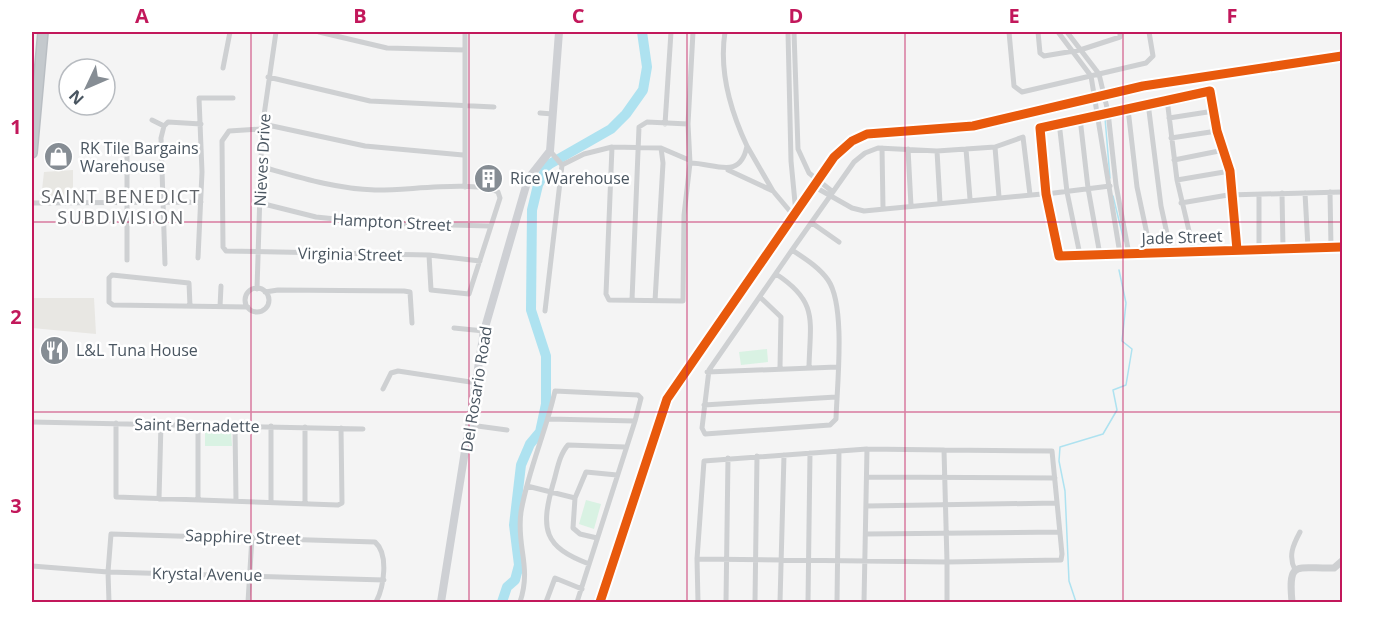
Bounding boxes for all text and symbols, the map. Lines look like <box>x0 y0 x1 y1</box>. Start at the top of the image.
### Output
text: A <box>135 2 149 29</box>
text: B <box>353 2 367 29</box>
text: C <box>572 2 585 29</box>
text: D <box>789 2 803 29</box>
text: E <box>1008 2 1020 29</box>
text: F <box>1227 2 1237 29</box>
north arrow <box>57 57 117 117</box>
text: N <box>64 85 89 110</box>
text: 1 <box>10 113 22 140</box>
street label: Nieves Drive <box>249 113 275 207</box>
place label: RK Tile Bargains Warehouse <box>80 137 199 177</box>
shop icon: RK Tile Bargains Warehouse <box>43 141 75 173</box>
building icon: Rice Warehouse <box>473 162 505 194</box>
place label: Rice Warehouse <box>510 167 630 189</box>
district label: SAINT BENEDICT SUBDIVISION <box>41 184 201 229</box>
street label: Hampton Street <box>332 208 452 236</box>
street label: Jade Street <box>1139 225 1223 249</box>
street label: Virginia Street <box>298 242 403 266</box>
text: 2 <box>10 303 22 330</box>
street label: Del Rosario Road <box>455 324 497 454</box>
restaurant icon: L&L Tuna House <box>39 334 71 366</box>
place label: L&L Tuna House <box>76 339 198 361</box>
street label: Saint Bernadette <box>134 413 260 437</box>
text: 3 <box>10 492 22 519</box>
street label: Sapphire Street <box>185 524 301 550</box>
street label: Krystal Avenue <box>152 562 262 586</box>

